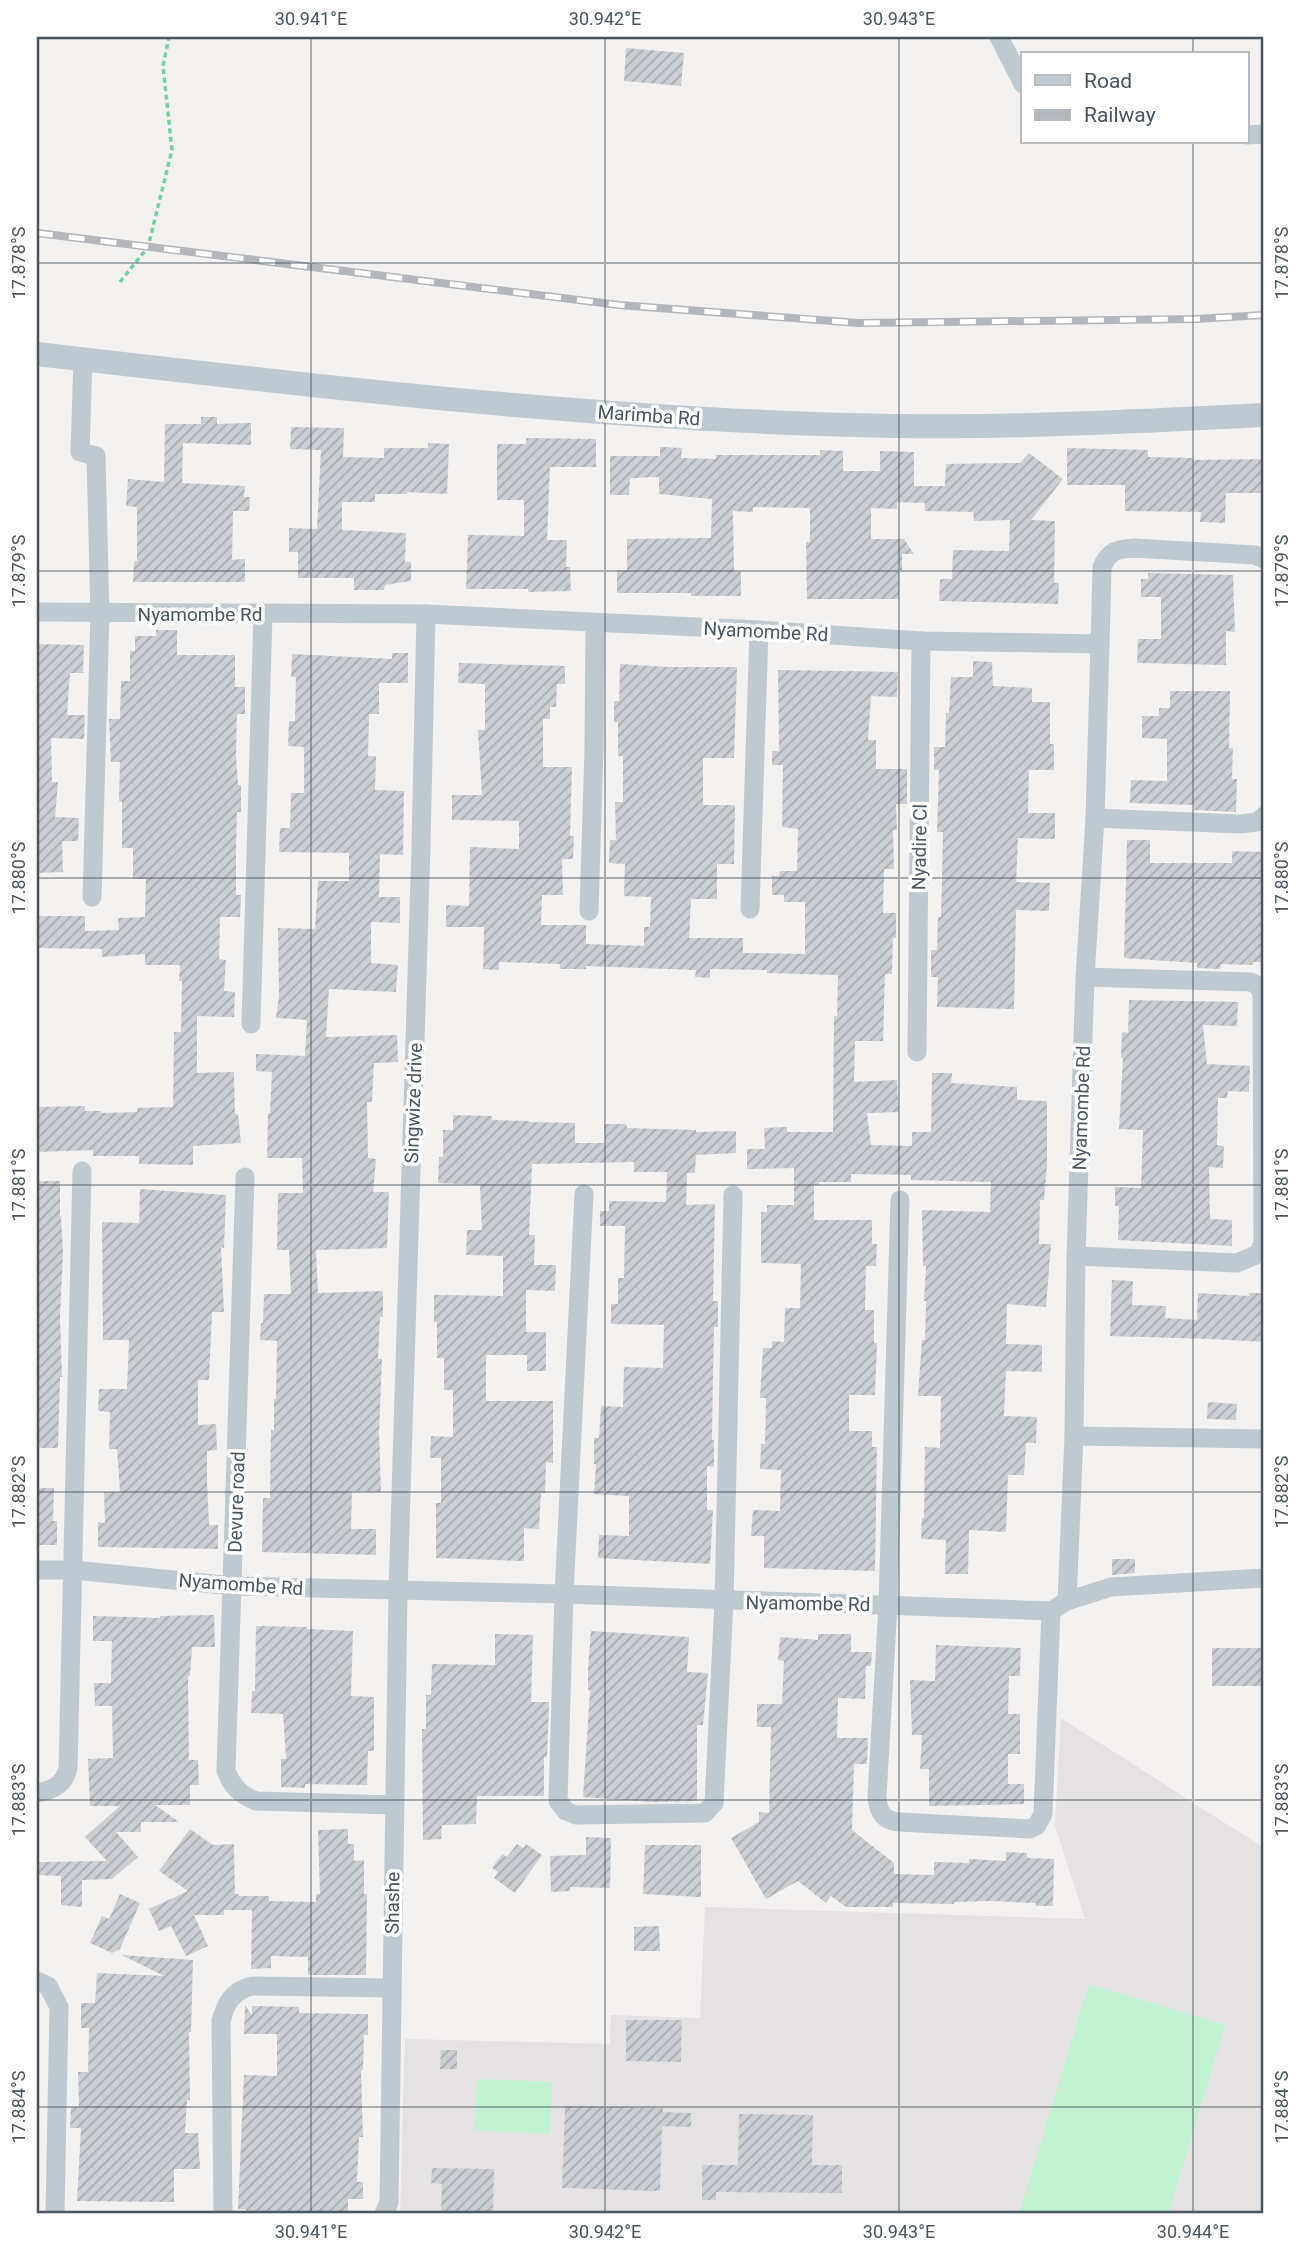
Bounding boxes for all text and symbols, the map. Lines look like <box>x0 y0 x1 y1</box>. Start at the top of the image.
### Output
text: 30.941°E <box>275 8 347 29</box>
text: 30.942°E <box>569 8 641 29</box>
text: 30.943°E <box>863 8 935 29</box>
legend <box>1021 52 1248 144</box>
text: Road <box>1084 69 1132 93</box>
text: Railway <box>1084 103 1156 127</box>
text: 17.878°S <box>8 226 29 299</box>
text: 17.878°S <box>1271 226 1292 299</box>
street label: Marimba Rd <box>597 400 701 431</box>
text: 17.879°S <box>8 534 29 607</box>
text: 17.879°S <box>1271 534 1292 607</box>
street label: Nyamombe Rd <box>138 603 262 626</box>
street label: Nyamombe Rd <box>703 617 829 646</box>
street label: Nyadire Cl <box>907 804 932 890</box>
text: 17.880°S <box>8 841 29 914</box>
text: 17.880°S <box>1271 841 1292 914</box>
street label: Singwize drive <box>400 1042 427 1164</box>
street label: Nyamombe Rd <box>1068 1045 1095 1171</box>
text: 17.881°S <box>8 1148 29 1221</box>
text: 17.881°S <box>1271 1148 1292 1221</box>
street label: Devure road <box>223 1451 250 1553</box>
text: 17.882°S <box>8 1455 29 1528</box>
text: 17.882°S <box>1271 1455 1292 1528</box>
street label: Nyamombe Rd <box>178 1569 304 1600</box>
street label: Nyamombe Rd <box>745 1591 871 1616</box>
text: 17.883°S <box>8 1763 29 1836</box>
text: 17.883°S <box>1271 1763 1292 1836</box>
street label: Shashe <box>380 1872 405 1934</box>
text: 17.884°S <box>8 2070 29 2143</box>
text: 17.884°S <box>1271 2070 1292 2143</box>
text: 30.941°E <box>275 2221 347 2242</box>
text: 30.942°E <box>569 2221 641 2242</box>
text: 30.943°E <box>863 2221 935 2242</box>
text: 30.944°E <box>1157 2221 1229 2242</box>

